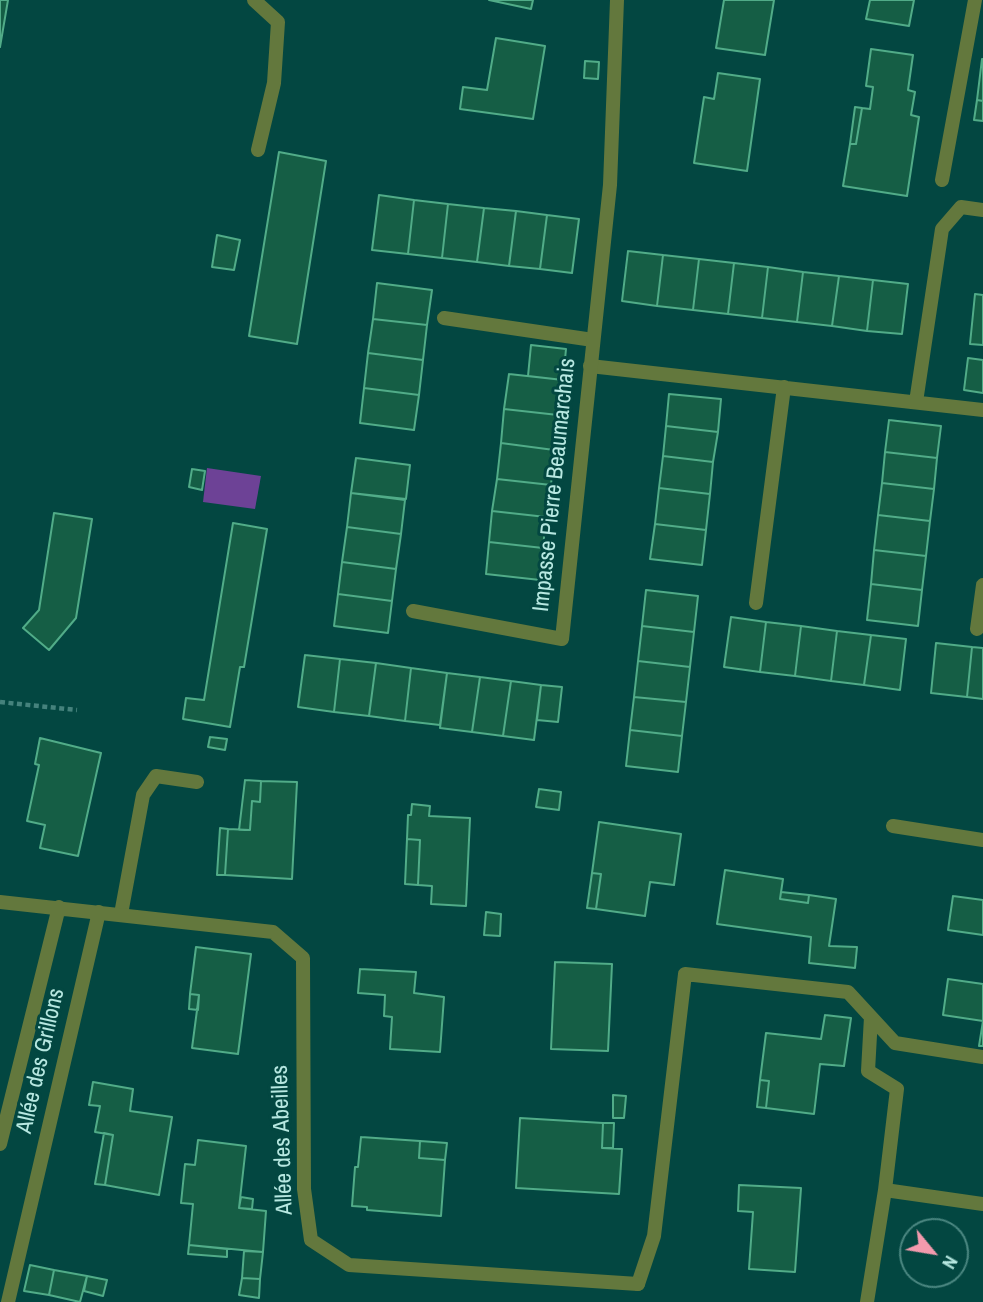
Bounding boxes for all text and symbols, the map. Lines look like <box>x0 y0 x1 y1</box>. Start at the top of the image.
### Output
street label: Impasse Pierre Beaumarchais <box>528 357 582 613</box>
street label: Allée des Grillons <box>11 986 71 1136</box>
street label: Allée des Abeilles <box>267 1065 299 1215</box>
north arrow <box>899 1218 969 1288</box>
text: N <box>936 1251 965 1274</box>

